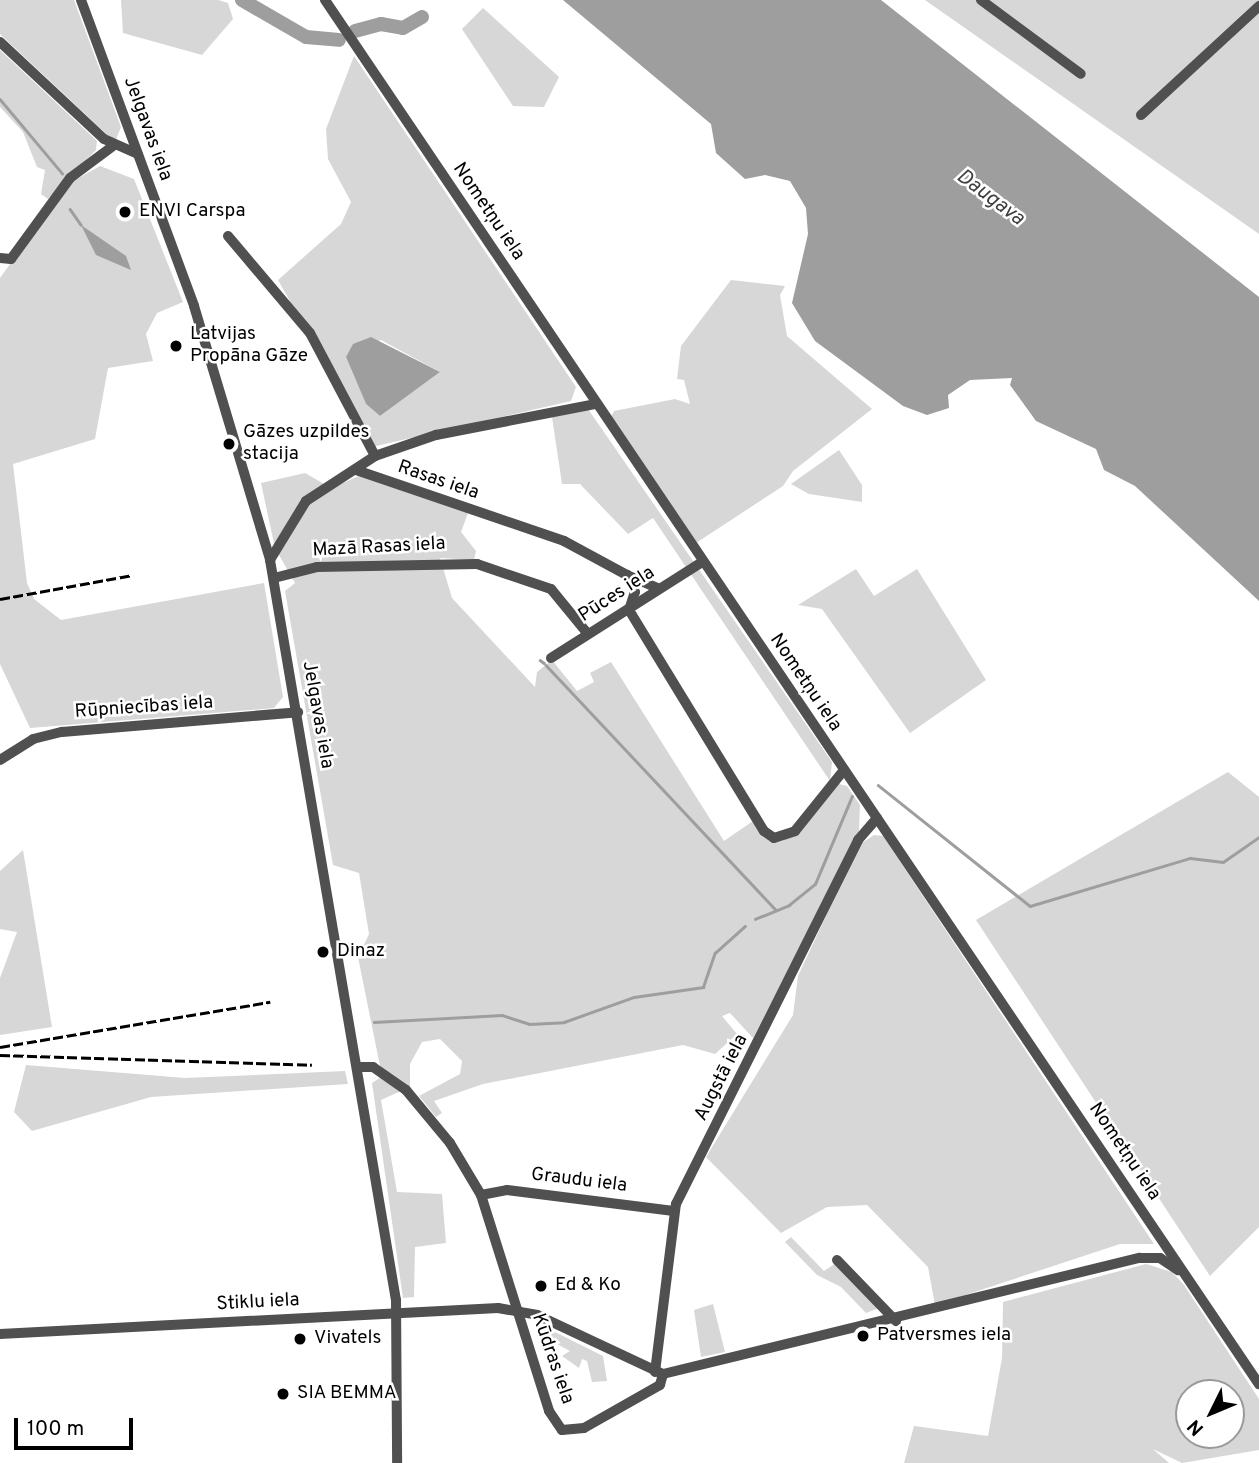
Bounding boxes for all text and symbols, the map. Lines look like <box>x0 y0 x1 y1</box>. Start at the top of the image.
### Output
street label: Jelgavas iela <box>118 74 176 184</box>
street label: Nometņu iela <box>447 159 529 265</box>
water label: Daugava <box>951 164 1029 232</box>
place label: ENVI Carspa <box>139 201 246 223</box>
marker: ENVI Carspa <box>117 204 133 220</box>
place label: Latvijas Propāna Gāze <box>190 324 308 368</box>
marker: Latvijas Propāna Gāze <box>168 338 184 354</box>
place label: Gāzes uzpildes stacija <box>243 422 369 466</box>
marker: Gāzes uzpildes stacija <box>221 436 237 452</box>
street label: Rasas iela <box>394 456 482 506</box>
street label: Mazā Rasas iela <box>312 533 446 563</box>
street label: Pūces iela <box>575 562 659 628</box>
street label: Nometņu iela <box>764 630 846 736</box>
street label: Jelgavas iela <box>296 659 338 771</box>
street label: Rūpniecības iela <box>74 692 214 724</box>
place label: Dinaz <box>337 941 385 963</box>
marker: Dinaz <box>315 944 331 960</box>
street label: Augstā iela <box>690 1031 754 1125</box>
street label: Nometņu iela <box>1083 1099 1165 1205</box>
street label: Graudu iela <box>530 1164 628 1198</box>
place label: Ed & Ko <box>555 1275 621 1297</box>
marker: Ed & Ko <box>533 1278 549 1294</box>
street label: Stiklu iela <box>216 1289 300 1317</box>
street label: Kūdras iela <box>526 1311 578 1407</box>
place label: Patversmes iela <box>877 1325 1011 1347</box>
place label: Vivatels <box>314 1328 381 1350</box>
marker: Patversmes iela <box>855 1328 871 1344</box>
marker: Vivatels <box>292 1331 308 1347</box>
north arrow <box>1175 1379 1245 1449</box>
place label: SIA BEMMA <box>297 1383 397 1405</box>
marker: SIA BEMMA <box>275 1386 291 1402</box>
scale bar <box>18 1404 136 1448</box>
text: N <box>1183 1414 1210 1440</box>
text: 100 m <box>27 1416 84 1443</box>

